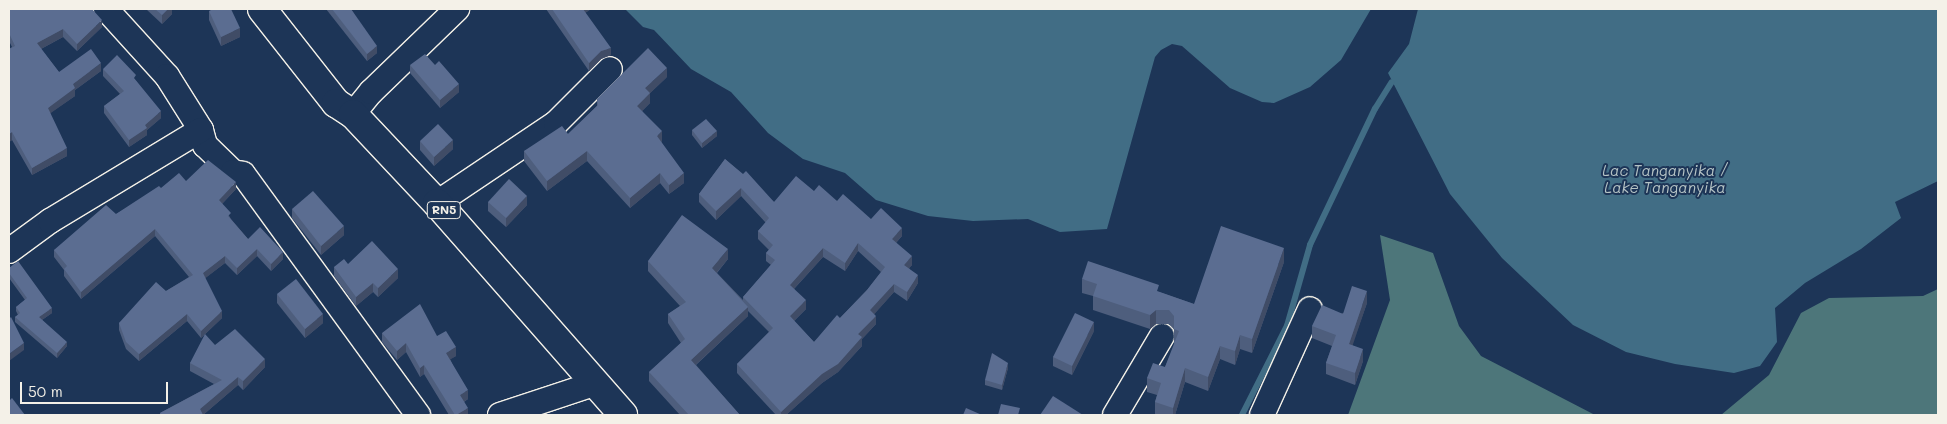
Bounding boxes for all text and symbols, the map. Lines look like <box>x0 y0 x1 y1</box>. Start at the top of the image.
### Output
water label: Lac Tanganyika / Lake Tanganyika <box>1602 161 1728 196</box>
road number: RN5 <box>426 200 462 220</box>
scale bar <box>22 372 170 404</box>
text: 50 m <box>28 381 63 401</box>

